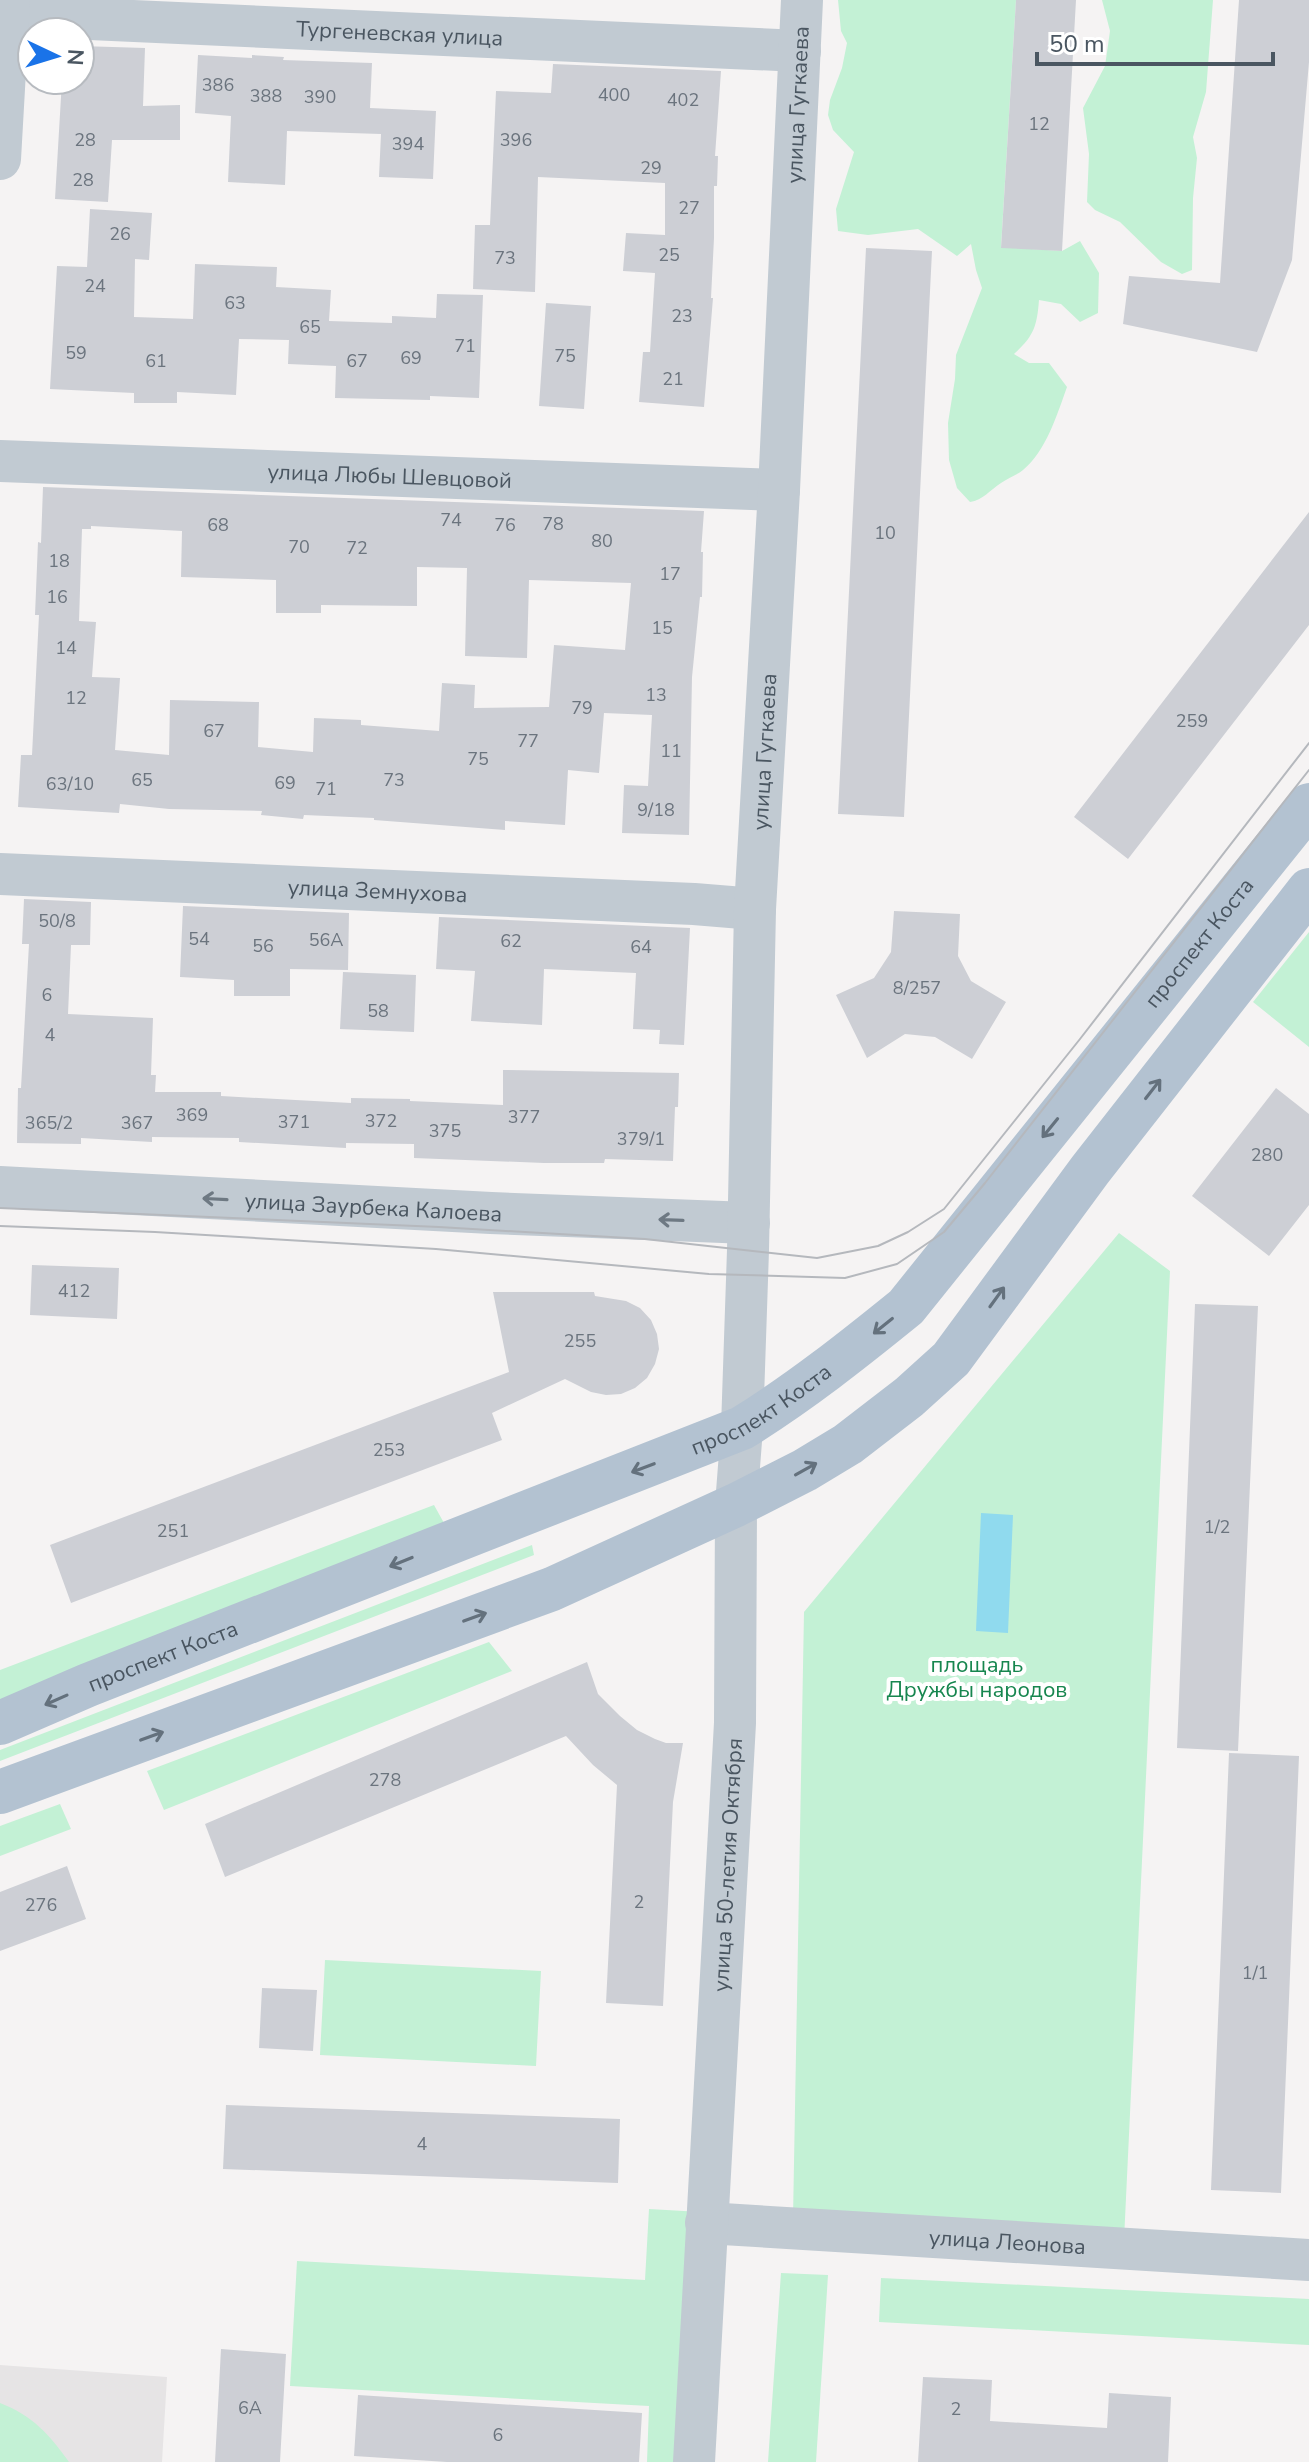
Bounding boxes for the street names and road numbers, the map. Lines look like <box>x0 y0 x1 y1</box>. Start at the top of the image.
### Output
street label: Тургеневская улица <box>295 14 504 54</box>
street label: улица Гугкаева <box>779 25 817 184</box>
street label: улица Любы Шевцовой <box>267 457 512 496</box>
street label: улица Гугкаева <box>746 672 784 831</box>
street label: улица Земнухова <box>287 872 468 910</box>
street label: проспект Коста <box>1138 872 1261 1014</box>
street label: улица Заурбека Калоева <box>244 1186 503 1229</box>
street label: проспект Коста <box>687 1357 838 1463</box>
street label: проспект Коста <box>83 1614 242 1700</box>
street label: улица 50-летия Октября <box>706 1737 750 1993</box>
street label: улица Леонова <box>928 2223 1087 2262</box>

